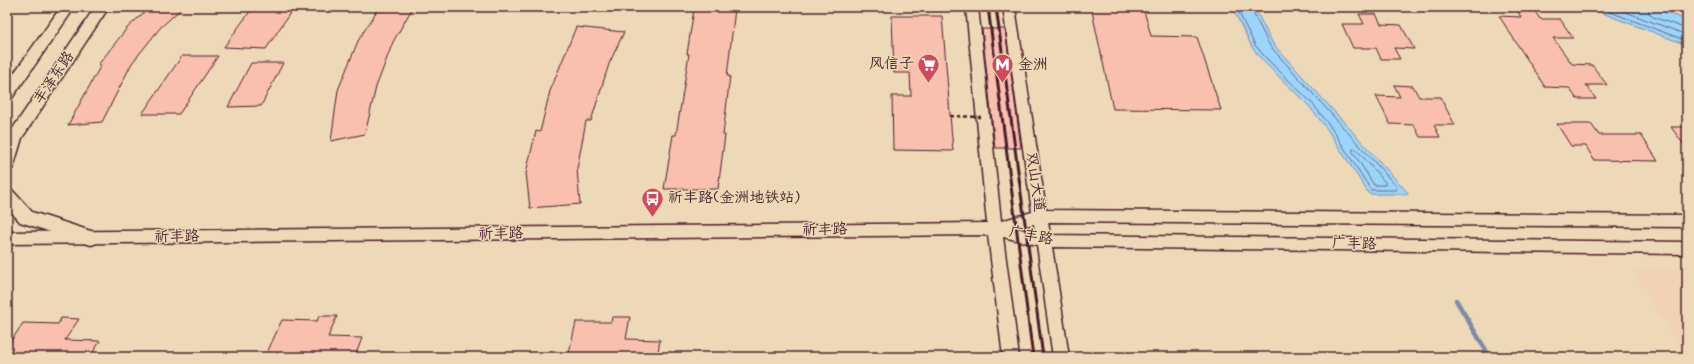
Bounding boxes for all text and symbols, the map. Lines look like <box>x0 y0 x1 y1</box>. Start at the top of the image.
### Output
street label: 丰泽东路 <box>29 48 79 108</box>
supermarket icon: 风信子 <box>916 51 942 84</box>
metro station icon: 金洲 <box>989 52 1015 85</box>
place label: 风信子 <box>869 54 914 74</box>
place label: 金洲 <box>1018 55 1048 75</box>
street label: 双山大道 <box>1021 151 1049 213</box>
bus stop icon: 祈丰路(金洲地铁站) <box>639 185 665 218</box>
place label: 祈丰路(金洲地铁站) <box>668 188 800 208</box>
street label: 祈丰路 <box>802 220 848 240</box>
street label: 广丰路 <box>1007 222 1055 250</box>
street label: 祈丰路 <box>478 224 524 244</box>
street label: 祈丰路 <box>154 227 200 247</box>
street label: 广丰路 <box>1331 234 1377 254</box>

